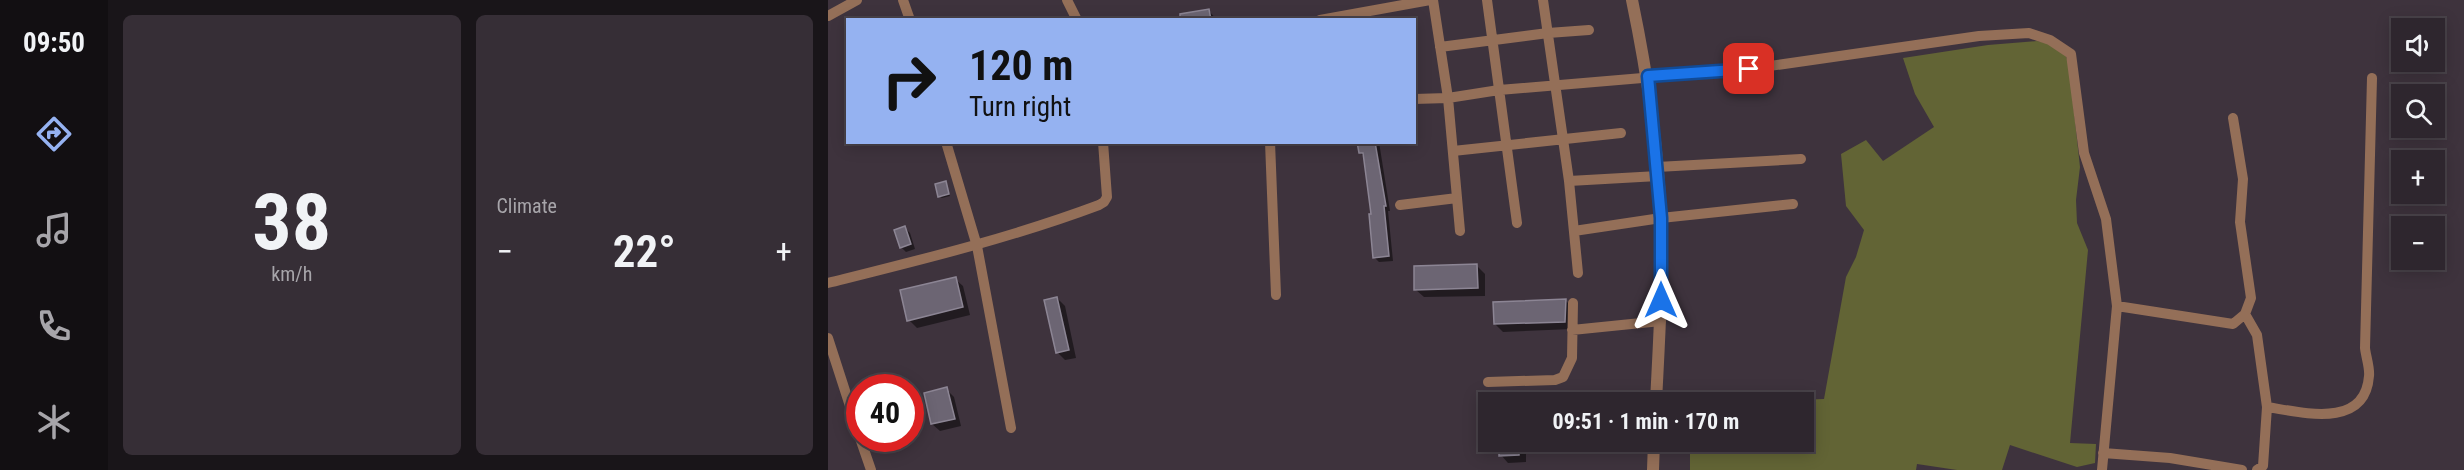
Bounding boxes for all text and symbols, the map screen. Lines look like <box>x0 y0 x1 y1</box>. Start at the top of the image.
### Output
map controls <box>2391 18 2445 270</box>
button: sound <box>2391 18 2445 72</box>
text: 09:50 <box>23 27 85 59</box>
text: 120 m <box>969 41 1074 90</box>
icon: right <box>870 42 948 120</box>
pin <box>1723 43 1774 94</box>
icon: arrive <box>1732 52 1765 85</box>
button: search <box>2391 84 2445 138</box>
text: Turn right <box>969 91 1071 123</box>
icon: directions <box>33 113 75 155</box>
button: + <box>2391 150 2445 204</box>
text: 38 <box>252 177 331 268</box>
text: Climate <box>497 194 557 218</box>
icon: music <box>33 209 75 251</box>
button: − <box>2391 216 2445 270</box>
text: 22° <box>613 225 676 278</box>
text: − <box>497 232 513 271</box>
text: + <box>776 232 792 271</box>
text: km/h <box>271 262 312 286</box>
position arrow <box>1629 268 1693 332</box>
icon: phone <box>33 305 75 347</box>
speed limit sign: 40 <box>846 374 924 452</box>
icon: climate <box>33 401 75 443</box>
text: 09:51 · 1 min · 170 m <box>1553 409 1739 434</box>

